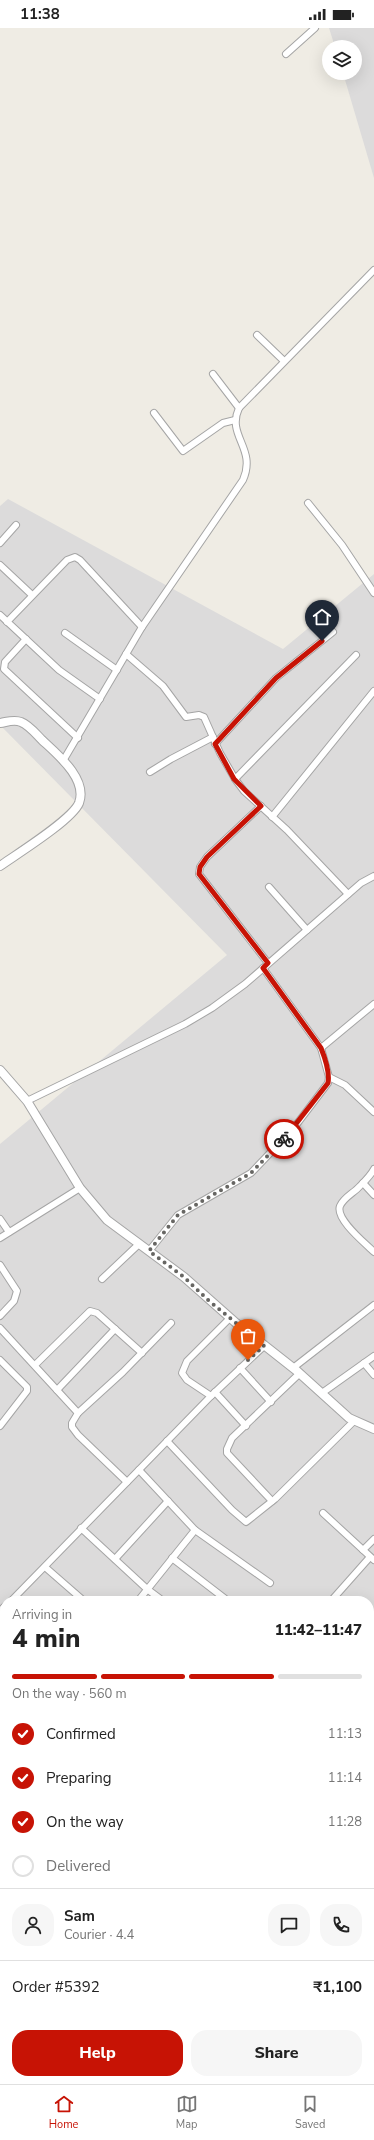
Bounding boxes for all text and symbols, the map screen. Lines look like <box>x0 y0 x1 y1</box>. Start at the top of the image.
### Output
text: 11:38 <box>20 4 60 24</box>
map controls <box>322 40 362 80</box>
button: layers <box>322 40 362 80</box>
pin <box>305 600 339 641</box>
icon: home <box>311 606 333 628</box>
courier <box>264 1119 304 1159</box>
icon: bike <box>273 1128 295 1150</box>
pin <box>231 1319 265 1360</box>
icon: bag <box>237 1325 259 1347</box>
text: Arriving in <box>12 1606 72 1624</box>
text: 11:42–11:47 <box>275 1620 362 1640</box>
text: 4 min <box>12 1621 80 1656</box>
text: On the way · 560 m <box>12 1685 127 1703</box>
icon: check <box>12 1723 34 1745</box>
text: Confirmed <box>46 1724 116 1744</box>
text: 11:13 <box>328 1725 362 1743</box>
icon: check <box>12 1767 34 1789</box>
text: Preparing <box>46 1768 111 1788</box>
text: 11:14 <box>328 1769 362 1787</box>
icon: check <box>12 1811 34 1833</box>
text: On the way <box>46 1812 124 1832</box>
text: 11:28 <box>328 1813 362 1831</box>
text: Delivered <box>46 1856 111 1876</box>
button: person <box>12 1904 54 1946</box>
button: chat <box>268 1904 310 1946</box>
button: phone <box>320 1904 362 1946</box>
text: Sam <box>64 1906 95 1926</box>
text: Courier · 4.4 <box>64 1926 134 1944</box>
text: Order #5392 <box>12 1977 100 1997</box>
text: ₹1,100 <box>313 1977 362 1997</box>
button: Help <box>12 2030 183 2076</box>
button: Share <box>191 2030 362 2076</box>
tab: Home <box>49 2093 78 2132</box>
tab: Map <box>176 2093 198 2132</box>
tab: Saved <box>295 2093 325 2132</box>

